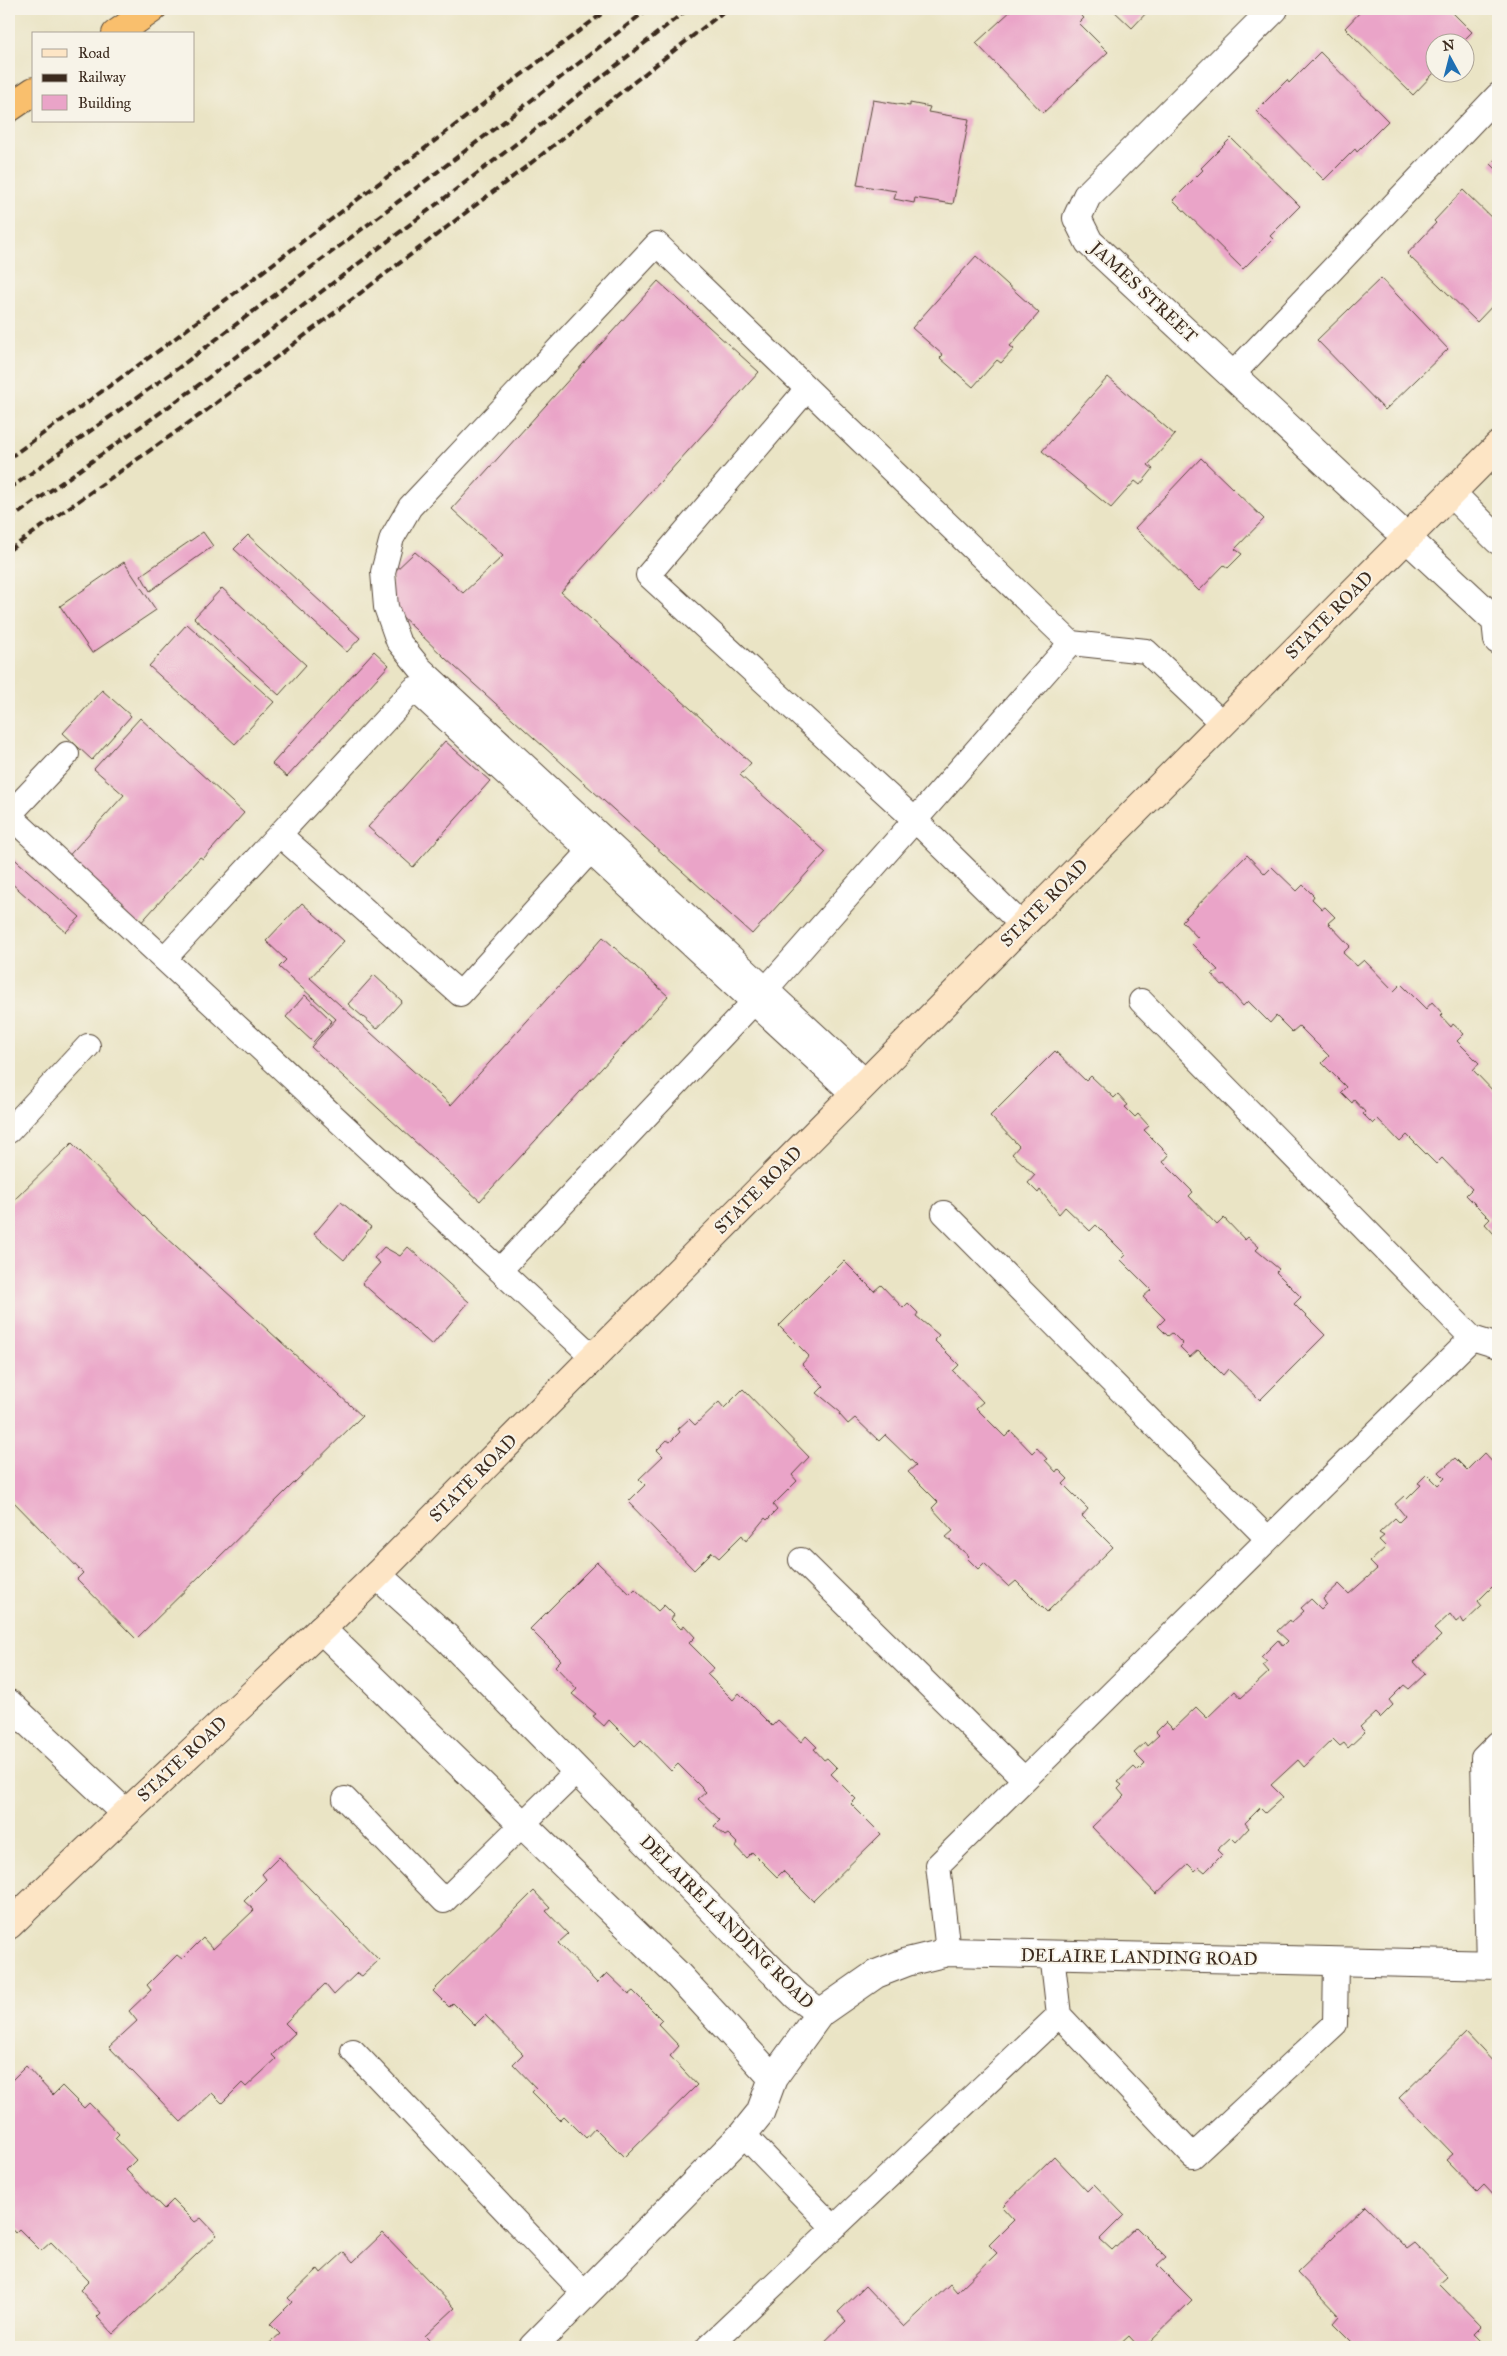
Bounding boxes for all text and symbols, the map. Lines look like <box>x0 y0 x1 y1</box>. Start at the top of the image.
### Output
legend <box>32 32 195 122</box>
north arrow <box>1424 32 1474 82</box>
text: N <box>1442 36 1456 55</box>
text: Road <box>78 44 110 62</box>
text: Railway <box>78 68 127 86</box>
text: Building <box>78 94 132 112</box>
street label: JAMES STREET <box>1084 235 1202 348</box>
street label: STATE ROAD <box>1280 566 1378 664</box>
street label: STATE ROAD <box>995 854 1093 952</box>
street label: STATE ROAD <box>709 1141 807 1239</box>
street label: STATE ROAD <box>424 1429 522 1527</box>
street label: STATE ROAD <box>132 1712 232 1806</box>
street label: DELAIRE LANDING ROAD <box>635 1830 819 2014</box>
street label: DELAIRE LANDING ROAD <box>1020 1944 1258 1970</box>

